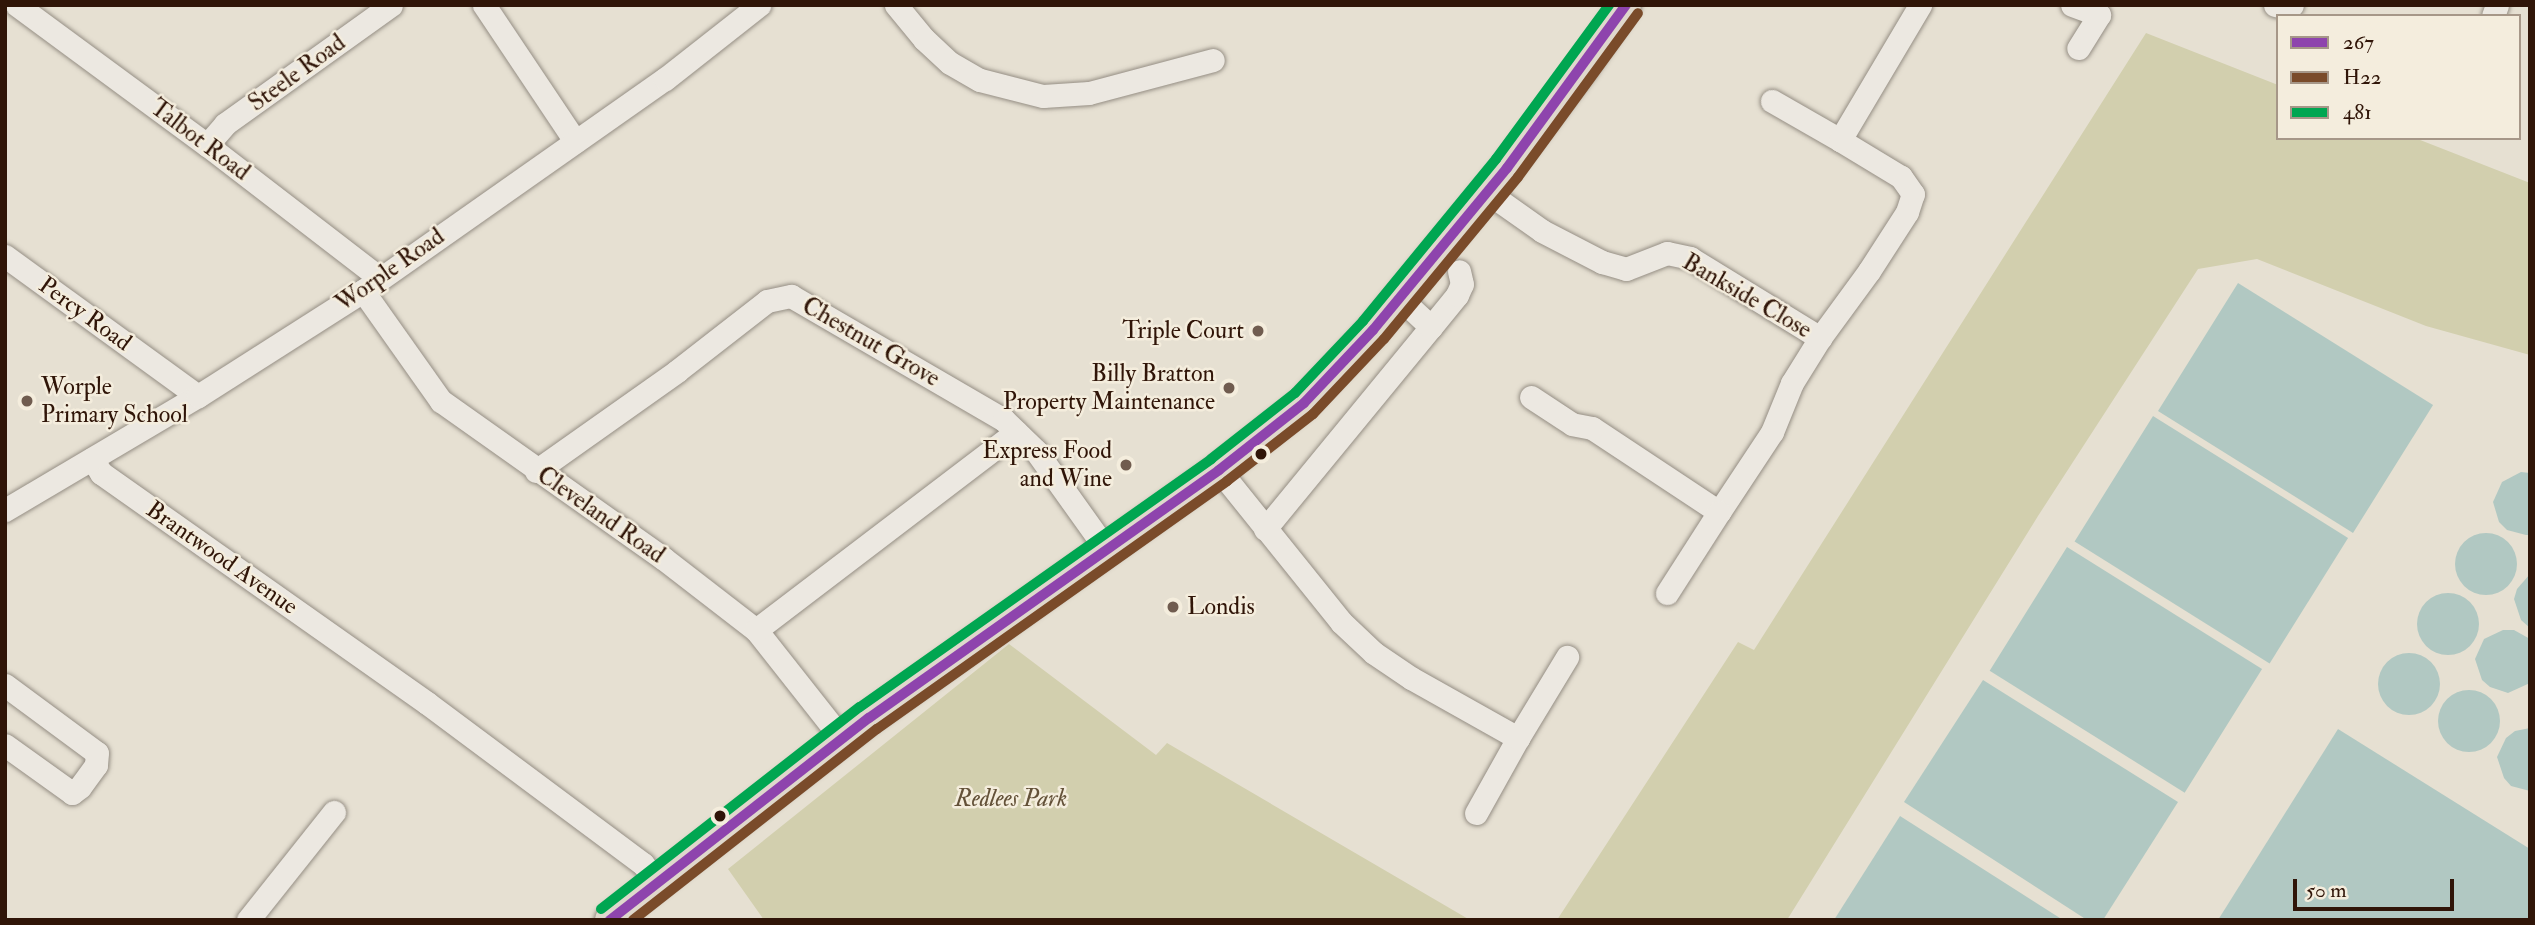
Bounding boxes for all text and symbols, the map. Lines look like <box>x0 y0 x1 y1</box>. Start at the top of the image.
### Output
legend <box>2276 14 2521 140</box>
street label: Steele Road <box>243 28 351 118</box>
text: 267 <box>2343 29 2374 56</box>
text: H22 <box>2343 64 2382 91</box>
street label: Talbot Road <box>144 93 256 187</box>
text: 481 <box>2343 99 2372 126</box>
street label: Worple Road <box>330 222 450 318</box>
street label: Bankside Close <box>1677 248 1817 344</box>
street label: Percy Road <box>33 271 137 357</box>
street label: Chestnut Grove <box>797 291 945 393</box>
place label: Triple Court <box>1122 317 1244 345</box>
marker: Triple Court <box>1250 323 1266 339</box>
place label: Billy Bratton Property Maintenance <box>1003 360 1215 416</box>
place label: Worple Primary School <box>41 373 188 429</box>
marker: Billy Bratton Property Maintenance <box>1221 380 1237 396</box>
marker: Worple Primary School <box>19 393 35 409</box>
place label: Express Food and Wine <box>982 437 1112 493</box>
unlabelled marker <box>1254 447 1268 461</box>
marker: Express Food and Wine <box>1118 457 1134 473</box>
street label: Cleveland Road <box>532 460 670 570</box>
street label: Brantwood Avenue <box>141 495 303 621</box>
place label: Londis <box>1187 593 1255 621</box>
marker: Londis <box>1165 599 1181 615</box>
park label: Redlees Park <box>955 785 1067 813</box>
unlabelled marker <box>713 809 727 823</box>
scale bar <box>2297 866 2458 910</box>
text: 50 m <box>2306 877 2347 904</box>

